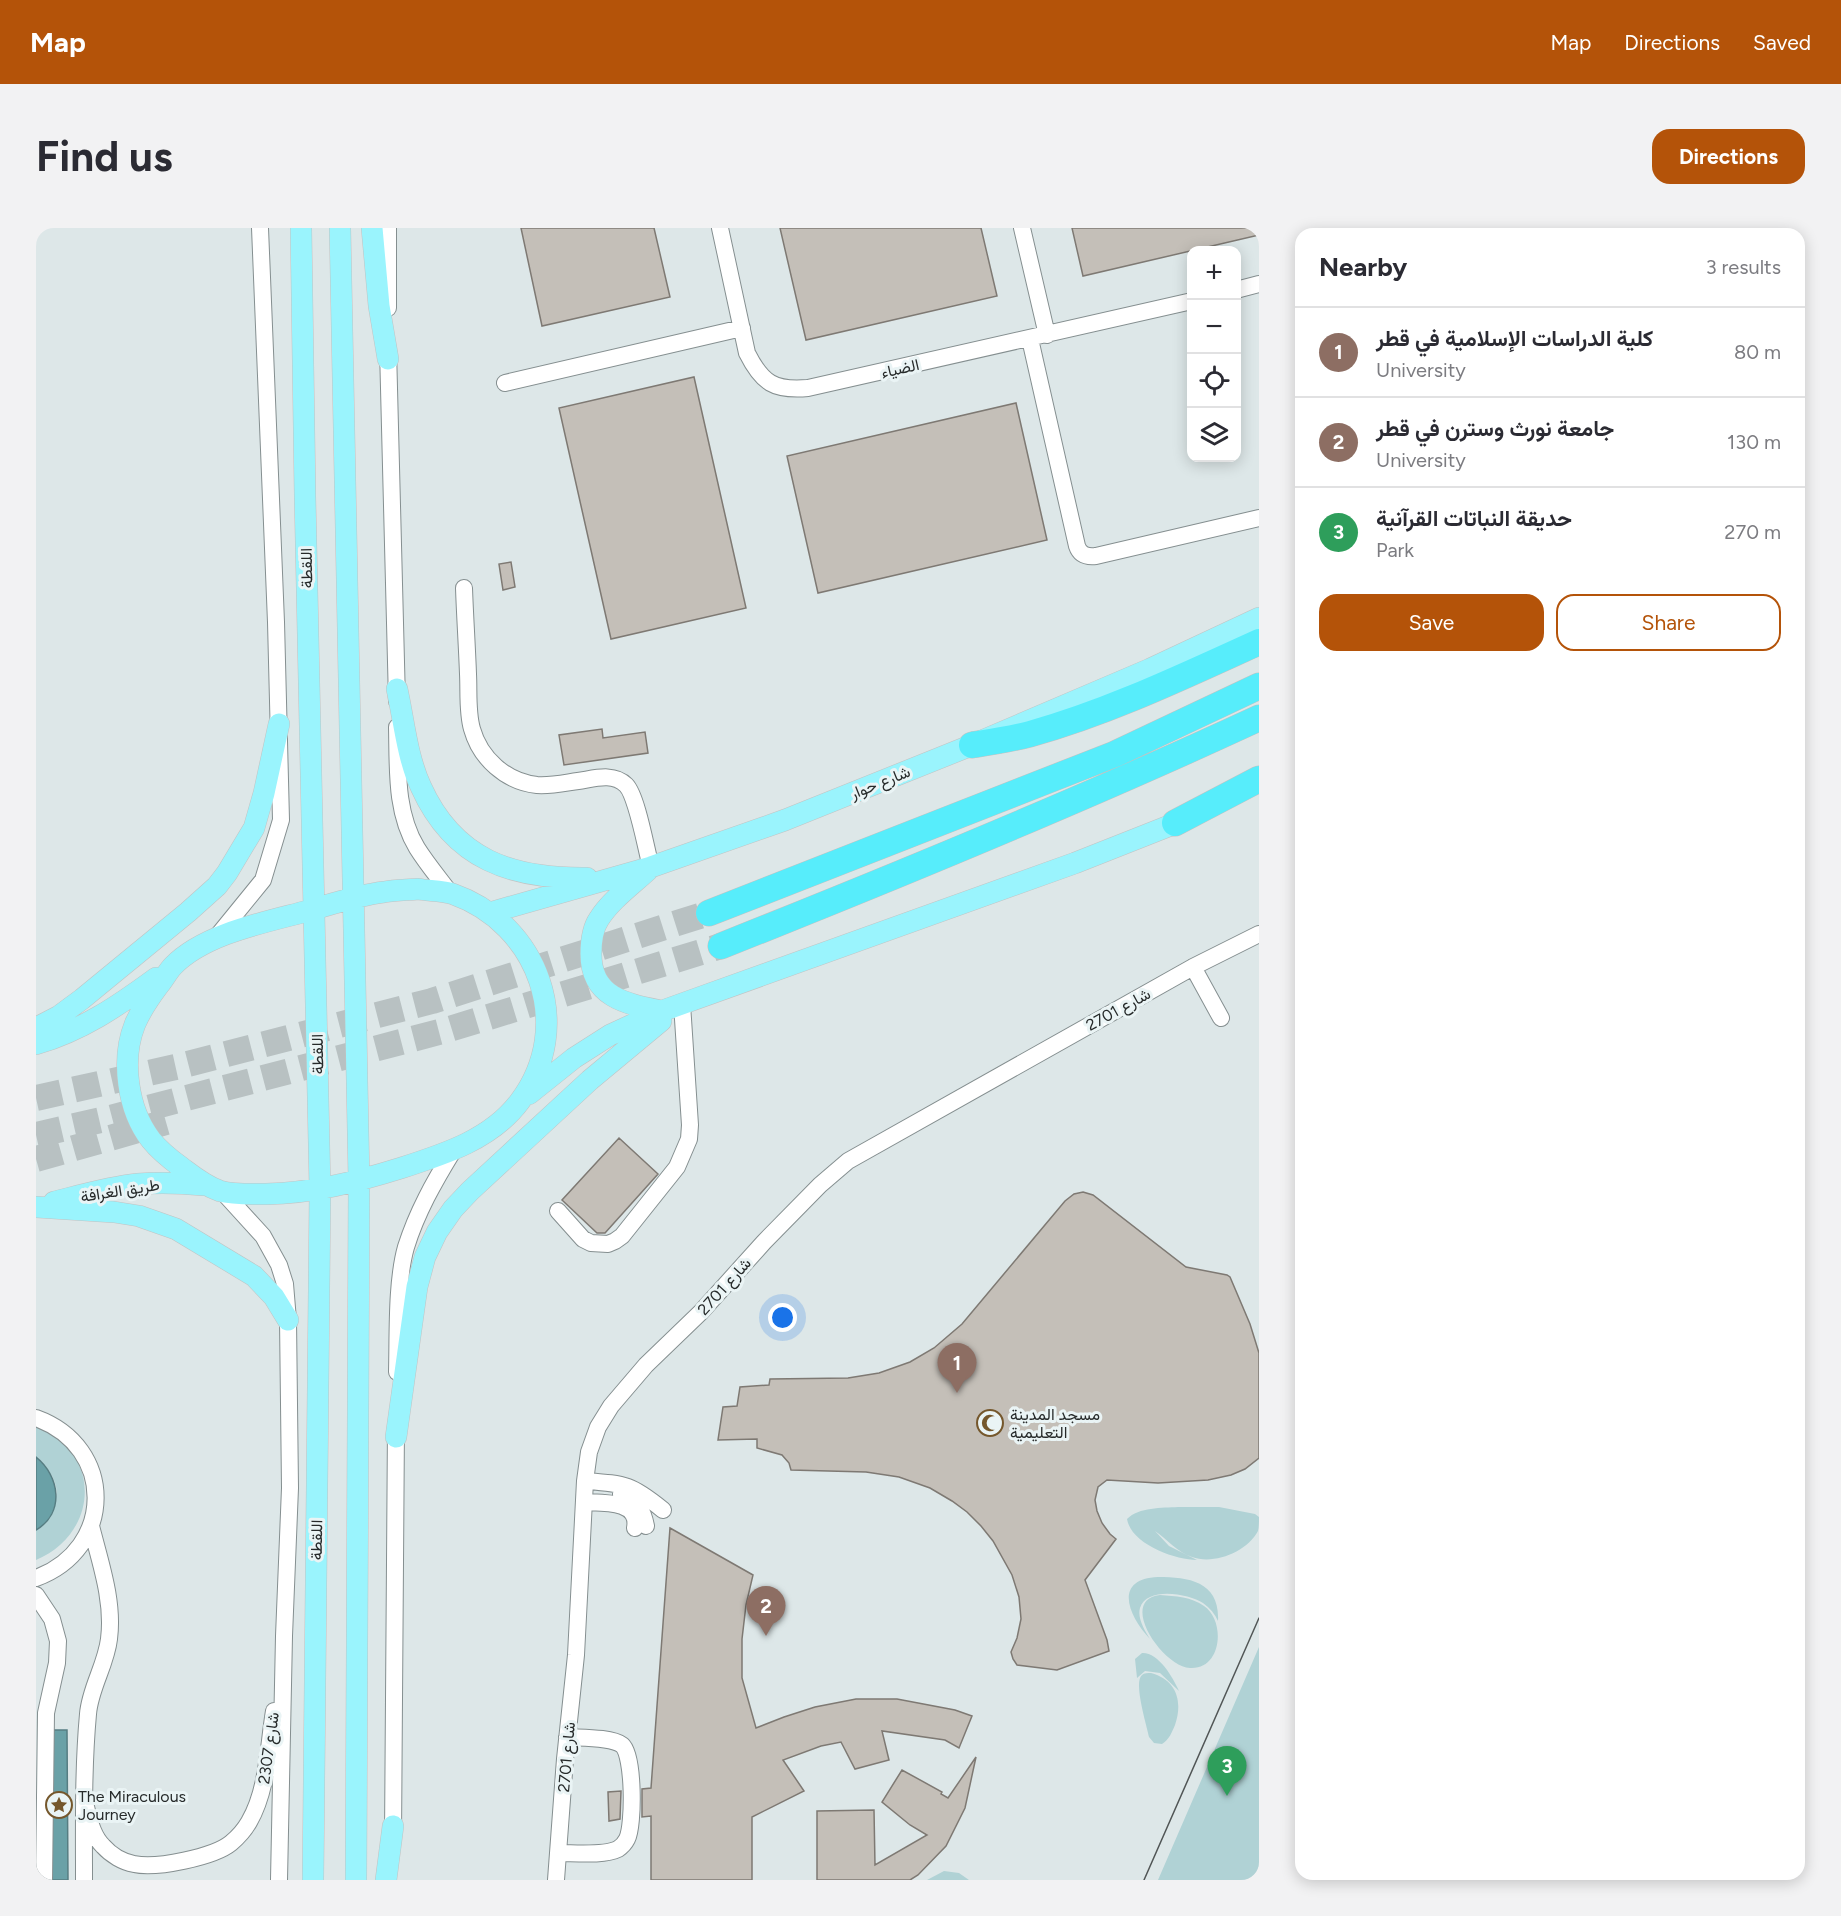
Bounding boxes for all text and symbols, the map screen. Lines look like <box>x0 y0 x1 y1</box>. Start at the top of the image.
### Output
text: Map <box>30 25 86 59</box>
text: Map <box>1550 30 1591 55</box>
text: Directions <box>1624 30 1720 55</box>
text: Saved <box>1753 30 1811 55</box>
button: Directions <box>1652 129 1805 184</box>
text: Find us <box>36 131 173 182</box>
map controls <box>1187 246 1241 462</box>
button: + <box>1187 246 1241 300</box>
text: Nearby <box>1319 251 1407 283</box>
text: 3 results <box>1706 255 1781 279</box>
button: − <box>1187 300 1241 354</box>
text: كلية الدراسات الإسلامية في قطر <box>1376 325 1653 352</box>
text: 1 <box>1334 340 1343 364</box>
text: 80 m <box>1734 340 1781 364</box>
button: locate <box>1187 354 1241 408</box>
street label: الضياء <box>879 355 921 382</box>
text: University <box>1376 358 1466 382</box>
button: layers <box>1187 408 1241 462</box>
text: جامعة نورث وسترن في قطر <box>1376 415 1614 442</box>
text: 2 <box>1333 430 1344 454</box>
text: 130 m <box>1727 430 1781 454</box>
text: University <box>1376 448 1466 472</box>
text: حديقة النباتات القرآنية <box>1376 505 1572 532</box>
text: 3 <box>1333 520 1344 544</box>
text: 270 m <box>1724 520 1781 544</box>
text: Park <box>1376 538 1414 562</box>
street label: اللقطة <box>297 548 316 588</box>
button: Save <box>1319 594 1544 651</box>
button: Share <box>1556 594 1781 651</box>
street label: شارع حوار <box>846 762 914 805</box>
street label: شارع 2701 <box>1083 984 1155 1037</box>
street label: اللقطة <box>308 1034 327 1074</box>
street label: طريق الغرافة <box>79 1175 161 1207</box>
street label: شارع 2701 <box>694 1254 757 1320</box>
your location <box>768 1303 797 1332</box>
pin: 1 <box>938 1344 976 1393</box>
place label: مسجد المدينة التعليمية <box>1010 1405 1100 1442</box>
mosque icon: مسجد المدينة التعليمية <box>975 1408 1005 1438</box>
street label: اللقطة <box>307 1520 326 1560</box>
pin: 2 <box>746 1586 786 1636</box>
street label: شارع 2307 <box>254 1711 285 1786</box>
street label: شارع 2701 <box>554 1721 581 1793</box>
pin: 3 <box>1208 1746 1246 1796</box>
place label: The Miraculous Journey <box>78 1787 186 1824</box>
place icon: The Miraculous Journey <box>44 1790 74 1820</box>

